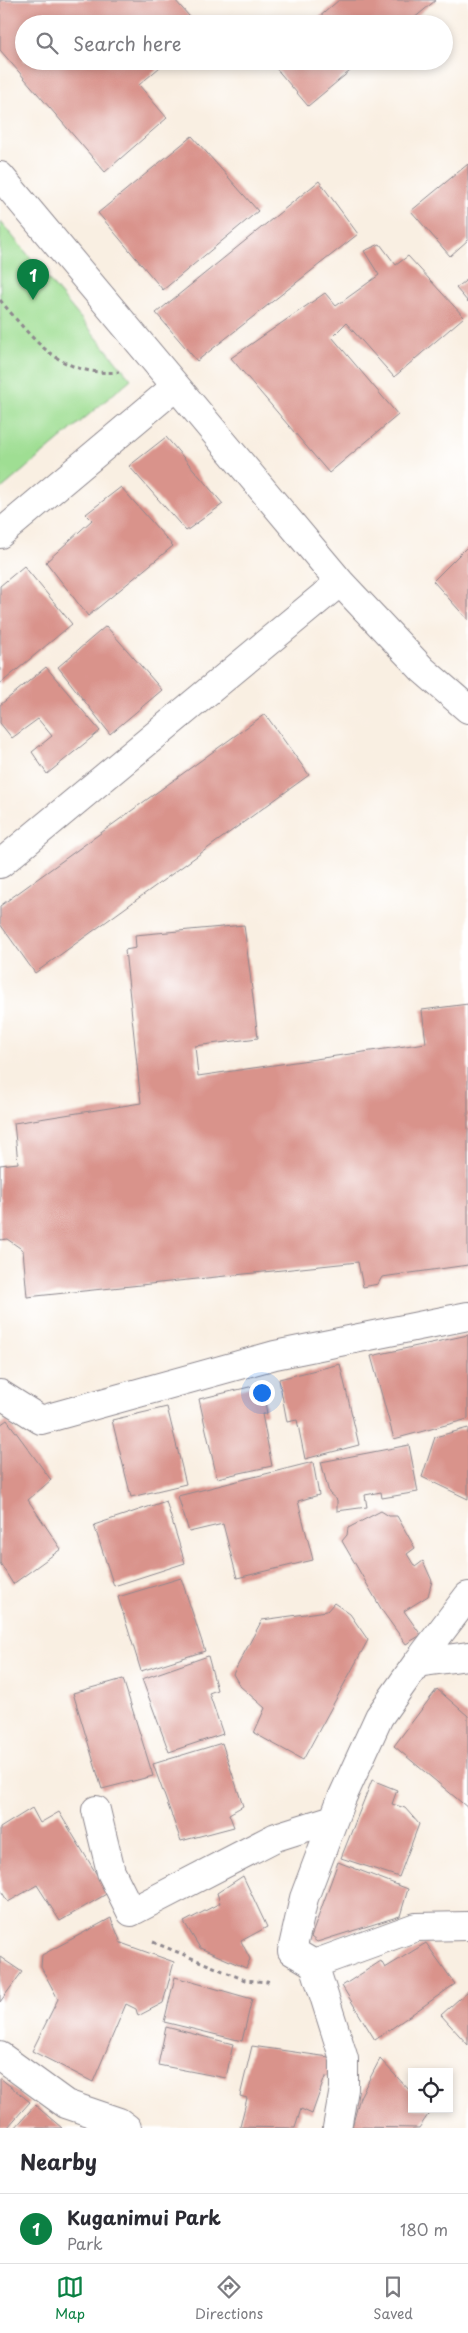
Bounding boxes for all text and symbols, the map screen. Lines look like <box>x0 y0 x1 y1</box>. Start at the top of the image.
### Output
search box <box>15 15 453 70</box>
icon: search <box>33 29 61 57</box>
text: Search here <box>73 29 182 57</box>
pin: 1 <box>17 259 49 300</box>
your location <box>249 1380 275 1406</box>
map controls <box>408 2068 453 2113</box>
button: locate <box>408 2068 453 2113</box>
text: Nearby <box>20 2145 97 2177</box>
text: Kuganimui Park <box>67 2203 221 2231</box>
text: 1 <box>32 2217 40 2241</box>
text: 180 m <box>400 2217 448 2241</box>
text: Park <box>67 2231 103 2255</box>
tab: Map <box>55 2273 85 2324</box>
tab: Directions <box>195 2273 263 2324</box>
tab: Saved <box>373 2273 413 2324</box>

